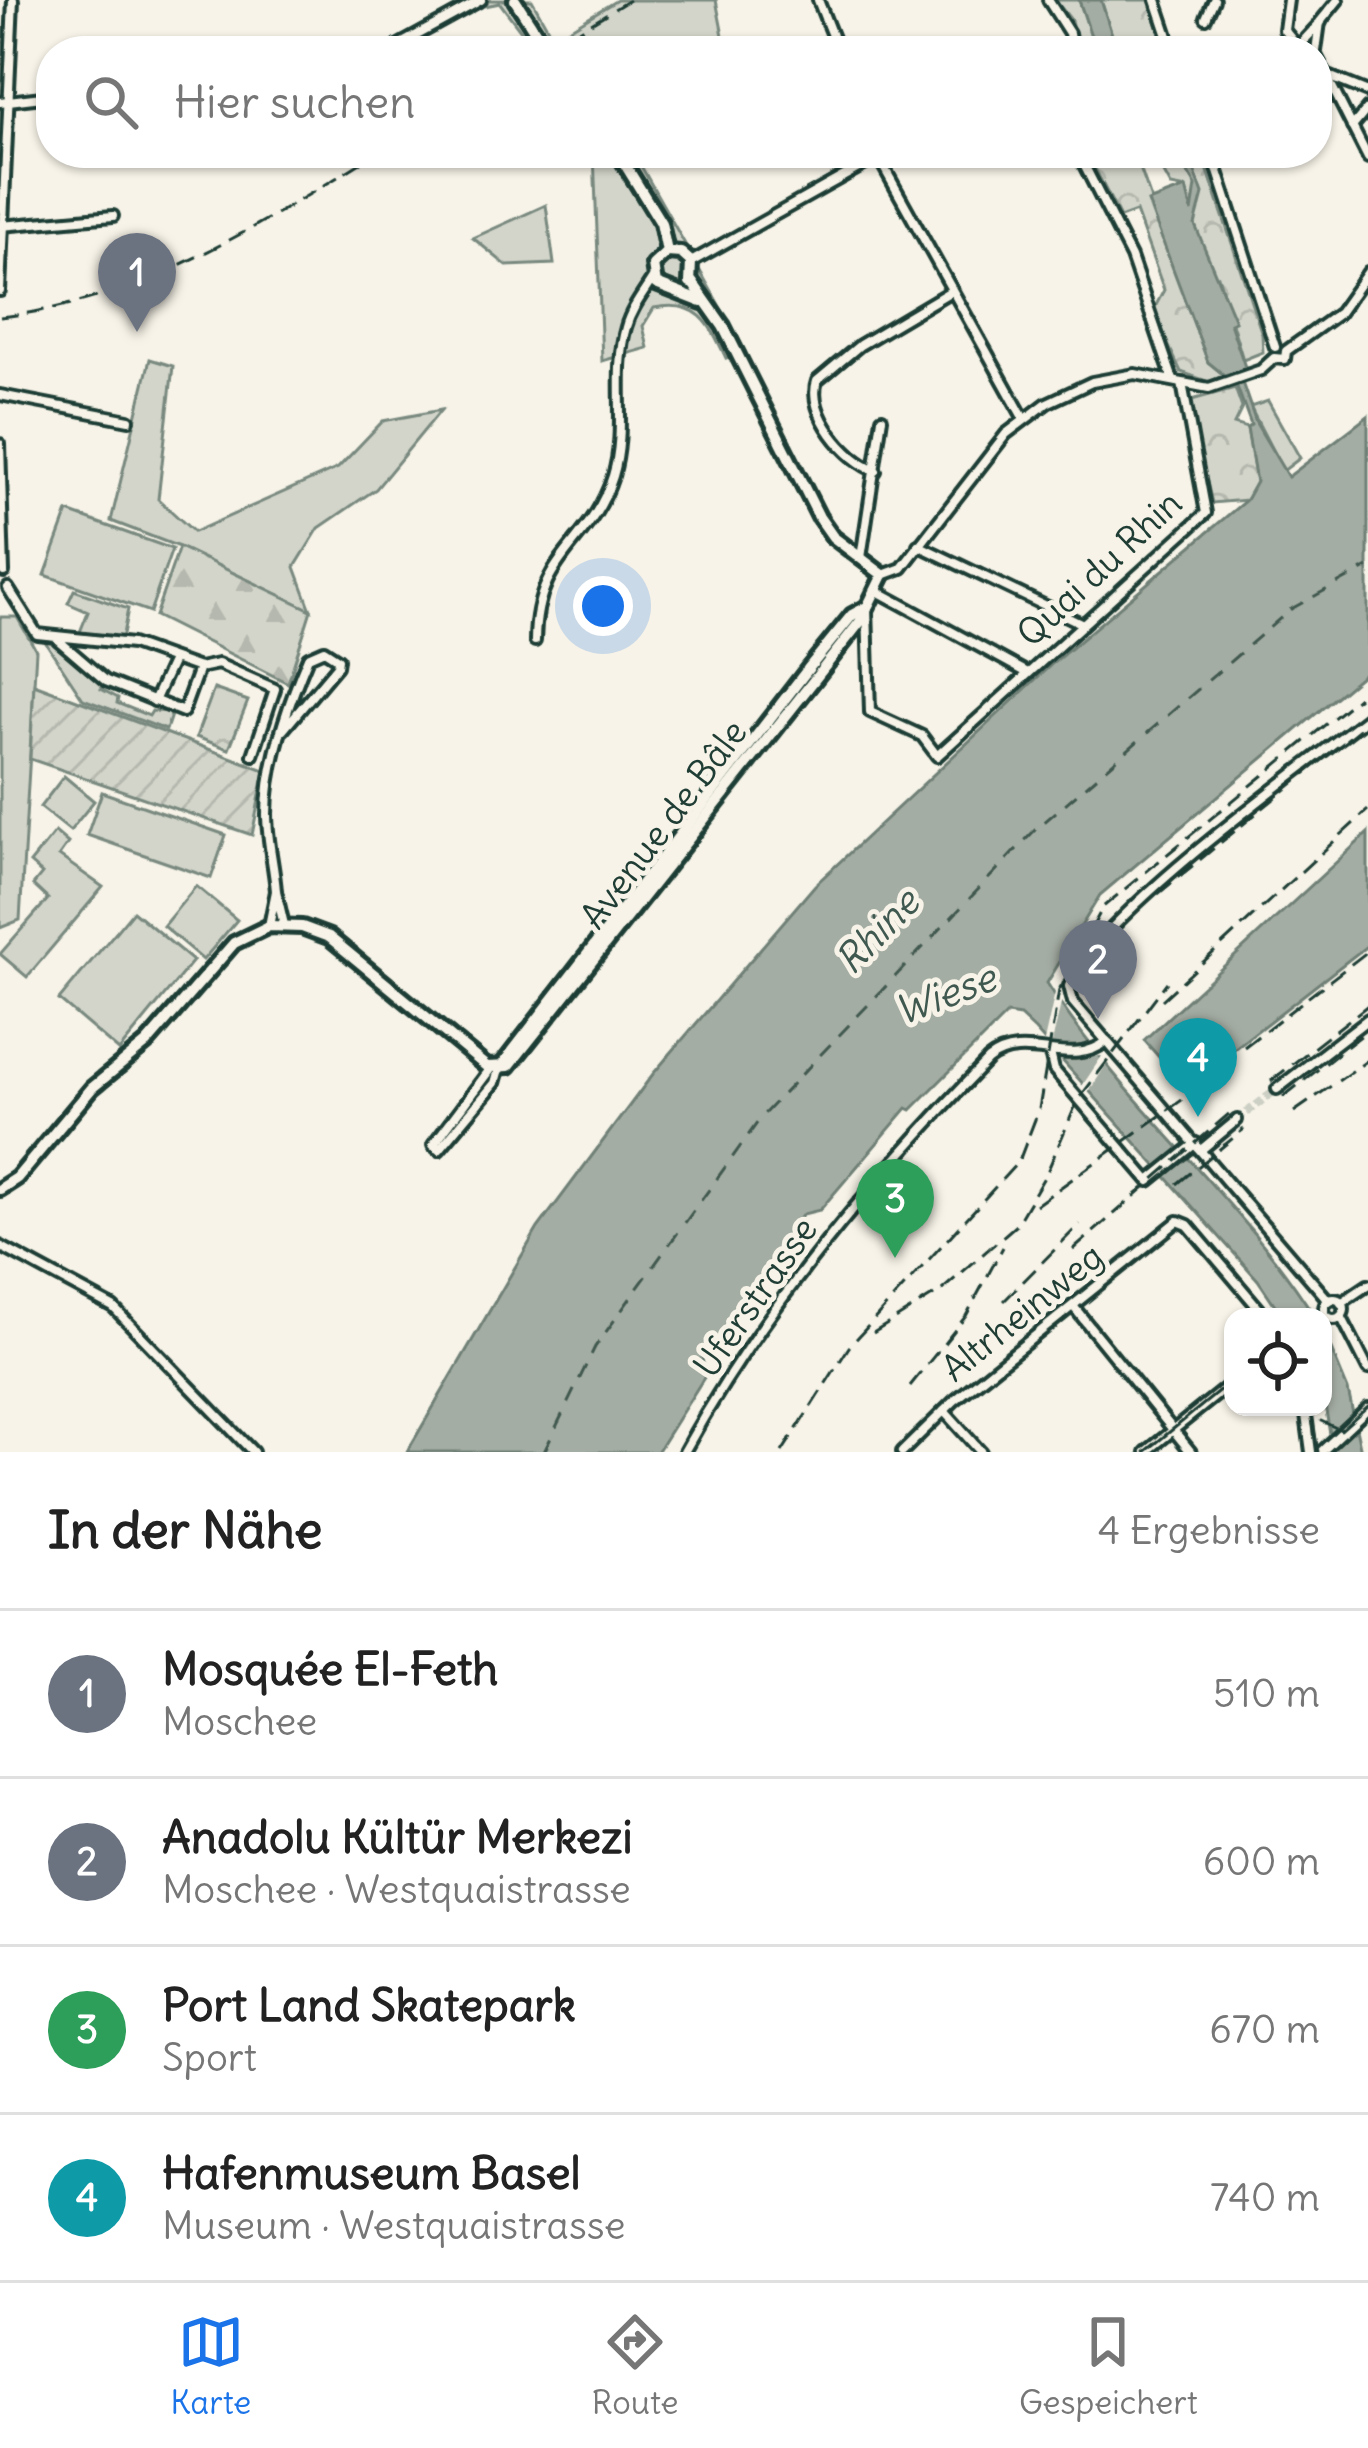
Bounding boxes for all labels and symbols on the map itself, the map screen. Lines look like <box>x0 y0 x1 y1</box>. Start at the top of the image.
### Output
pin: 1 <box>98 233 176 332</box>
street label: Quai du Rhin <box>1008 481 1191 656</box>
your location <box>573 576 633 636</box>
street label: Avenue de Bâle <box>570 711 757 938</box>
water label: Rhine <box>825 876 932 984</box>
pin: 2 <box>1059 920 1137 1019</box>
water label: Wiese <box>888 952 1005 1036</box>
pin: 4 <box>1159 1018 1237 1117</box>
pin: 3 <box>856 1159 934 1258</box>
street label: Uferstrasse <box>684 1209 827 1386</box>
street label: Altrheinweg <box>933 1234 1112 1391</box>

